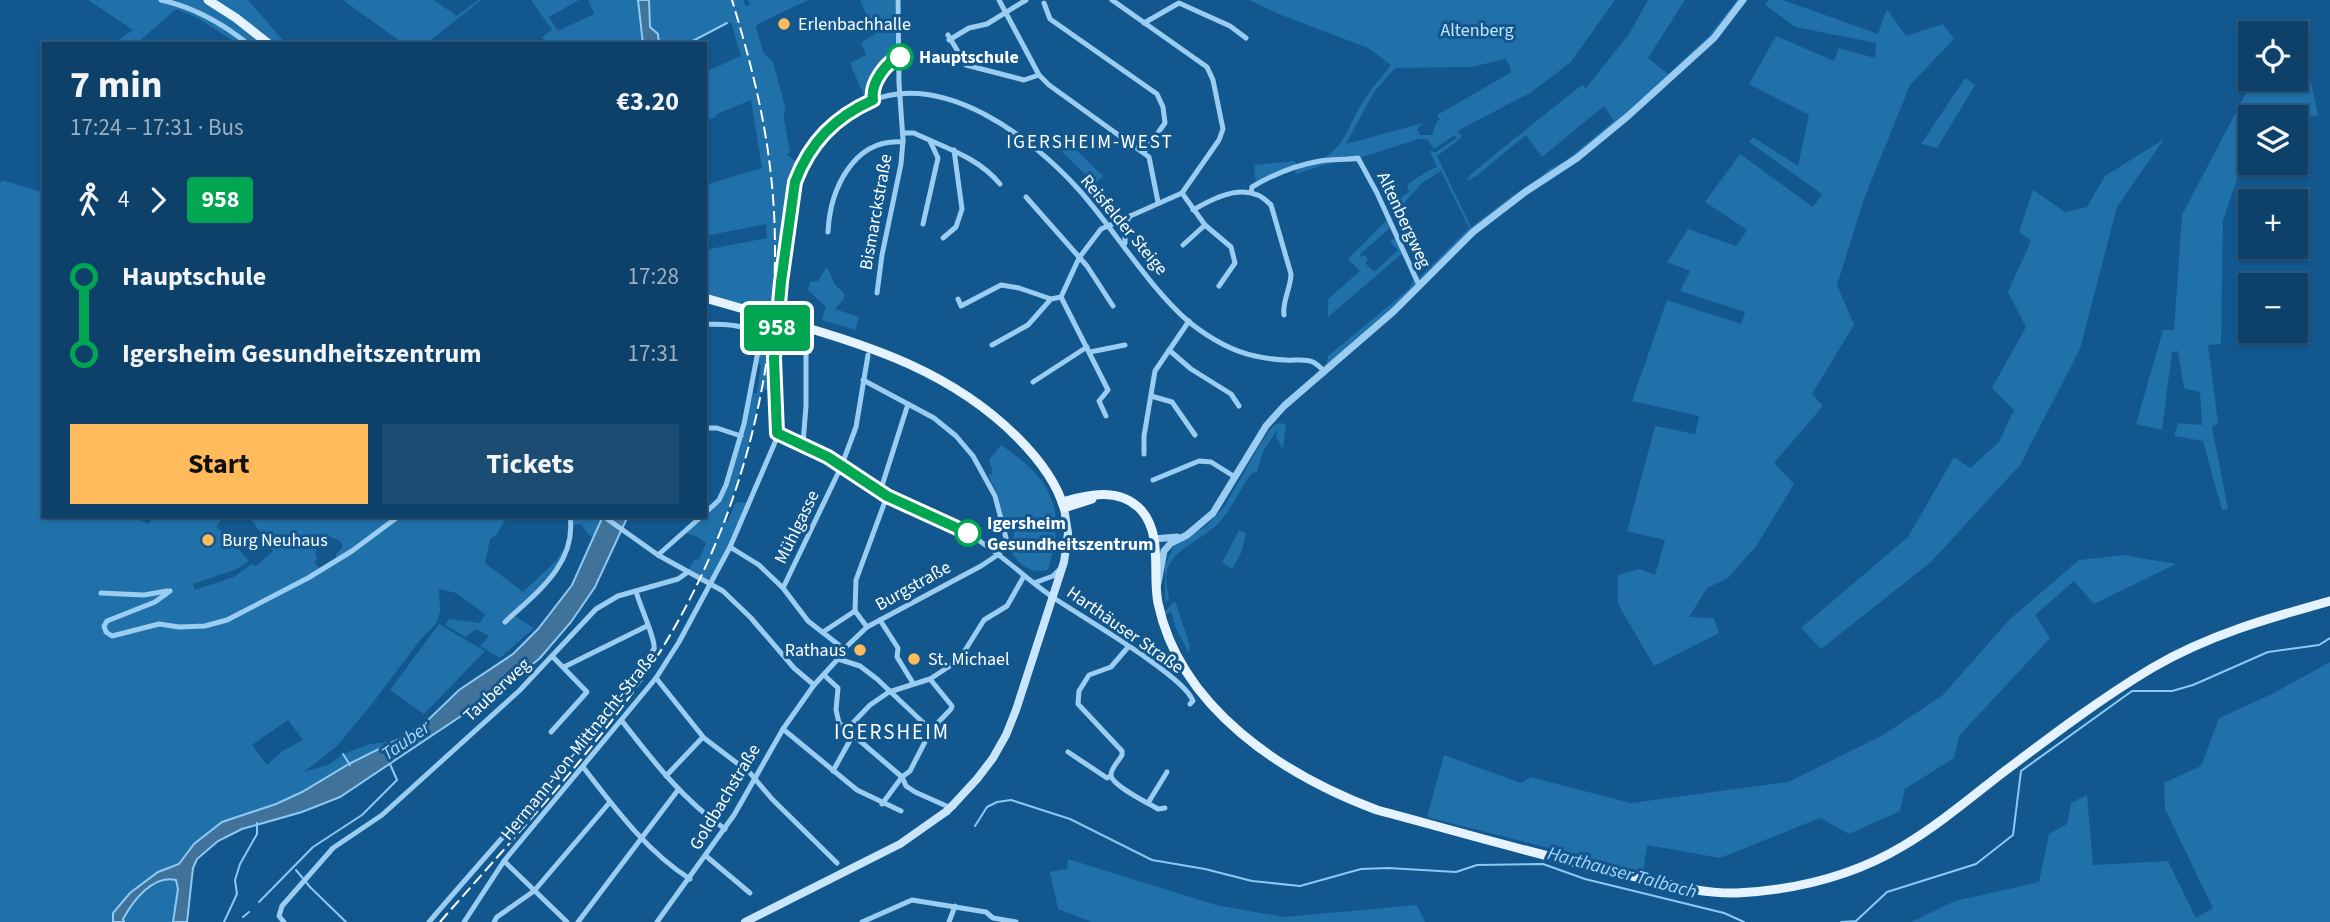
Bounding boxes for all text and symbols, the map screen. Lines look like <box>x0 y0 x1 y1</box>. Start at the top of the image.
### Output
place label: Erlenbachhalle <box>798 12 911 37</box>
marker: Erlenbachhalle <box>776 16 792 32</box>
park label: Altenberg <box>1441 18 1514 43</box>
map controls <box>2238 21 2308 343</box>
button: locate <box>2238 21 2308 91</box>
marker: Hauptschule <box>887 44 913 70</box>
place label: Hauptschule <box>919 45 1019 70</box>
text: 7 min <box>70 58 162 112</box>
text: €3.20 <box>616 83 679 120</box>
button: layers <box>2238 105 2308 175</box>
text: 17:24 – 17:31 · Bus <box>70 111 244 144</box>
district label: IGERSHEIM-WEST <box>1006 129 1174 156</box>
street label: Bismarckstraße <box>854 152 898 272</box>
street label: Altenbergweg <box>1371 168 1437 272</box>
street label: Reisfelder Steige <box>1074 169 1174 281</box>
icon: walk <box>70 181 108 219</box>
icon: forward <box>139 181 177 219</box>
text: 958 <box>201 182 239 217</box>
text: 4 <box>118 183 129 216</box>
button: + <box>2238 189 2308 259</box>
text: Hauptschule <box>122 258 266 295</box>
text: 17:28 <box>628 260 679 293</box>
button: − <box>2238 273 2308 343</box>
line badge: 958 <box>737 305 817 351</box>
text: 958 <box>758 310 796 345</box>
text: Igersheim Gesundheitszentrum <box>122 335 482 372</box>
text: 17:31 <box>628 337 679 370</box>
button: Start <box>70 424 368 504</box>
button: Tickets <box>382 424 679 504</box>
street label: Mühlgasse <box>768 486 826 568</box>
place label: Igersheim Gesundheitszentrum <box>987 511 1153 557</box>
marker: Igersheim Gesundheitszentrum <box>955 520 981 546</box>
place label: Burg Neuhaus <box>222 528 328 553</box>
marker: Burg Neuhaus <box>200 532 216 548</box>
street label: Burgstraße <box>871 555 955 617</box>
street label: Harthäuser Straße <box>1061 580 1189 680</box>
place label: Rathaus <box>785 638 846 663</box>
marker: Rathaus <box>852 642 868 658</box>
street label: Hermann-von-Mittnacht-Straße <box>495 646 663 846</box>
place label: St. Michael <box>928 647 1010 672</box>
marker: St. Michael <box>906 651 922 667</box>
street label: Tauberweg <box>458 652 536 728</box>
water label: Tauber <box>376 714 437 768</box>
district label: IGERSHEIM <box>834 717 950 747</box>
street label: Goldbachstraße <box>683 739 767 855</box>
water label: Harthauser Talbach <box>1544 840 1700 906</box>

